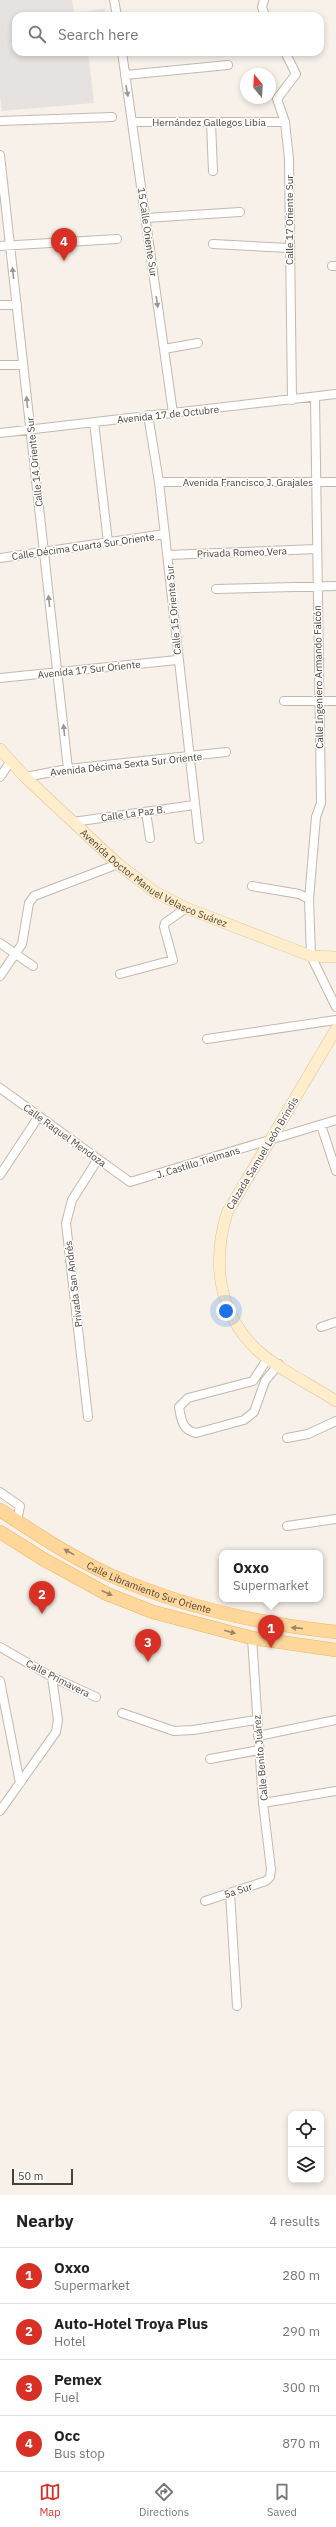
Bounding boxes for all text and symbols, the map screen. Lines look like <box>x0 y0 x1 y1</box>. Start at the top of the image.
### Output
search box <box>12 12 324 56</box>
icon: search <box>26 23 48 45</box>
text: Search here <box>58 25 138 44</box>
north arrow <box>240 68 276 104</box>
one-way arrow <box>125 84 131 97</box>
street label: Hernández Gallegos Libia <box>152 116 266 129</box>
street label: Calle 17 Oriente Sur <box>283 175 296 265</box>
street label: 15 Calle Oriente Sur <box>135 187 160 278</box>
pin: 4 <box>51 228 77 261</box>
one-way arrow <box>10 267 16 279</box>
one-way arrow <box>154 296 160 308</box>
one-way arrow <box>24 396 31 408</box>
street label: Avenida 17 de Octubre <box>116 403 220 426</box>
street label: Calle 14 Oriente Sur <box>23 416 46 507</box>
street label: Avenida Francisco J. Grajales <box>183 476 313 489</box>
street label: Calle Décima Cuarta Sur Oriente <box>11 530 156 563</box>
street label: Privada Romeo Vera <box>197 544 288 561</box>
street label: Calle 15 Oriente Sur <box>163 564 184 655</box>
one-way arrow <box>46 595 53 607</box>
street label: Calle Ingeniero Armando Falcón <box>311 605 326 749</box>
street label: Avenida 17 Sur Oriente <box>37 658 142 681</box>
one-way arrow <box>61 724 67 736</box>
street label: Avenida Décima Sexta Sur Oriente <box>49 750 203 779</box>
street label: Calle La Paz B. <box>100 803 166 824</box>
street label: Avenida Doctor Manuel Velasco Suárez <box>78 826 229 930</box>
street label: Calzada Samuel León Brindis <box>224 1094 301 1212</box>
street label: Calle Raquel Mendoza <box>21 1101 109 1170</box>
street label: J. Castillo Tielmans <box>155 1144 242 1181</box>
street label: Privada San Andrés <box>62 1240 85 1328</box>
your location <box>216 1301 236 1321</box>
one-way arrow <box>63 1549 75 1556</box>
popup <box>219 1550 323 1602</box>
text: Oxxo <box>233 1558 269 1577</box>
street label: Calle Libramiento Sur Oriente <box>84 1559 213 1617</box>
text: Supermarket <box>233 1577 309 1594</box>
pin: 2 <box>29 1581 55 1614</box>
one-way arrow <box>101 1590 112 1596</box>
pin: 1 <box>258 1615 284 1648</box>
one-way arrow <box>291 1625 303 1631</box>
pin: 3 <box>135 1629 161 1662</box>
one-way arrow <box>225 1629 237 1635</box>
street label: Calle Primavera <box>24 1657 93 1700</box>
street label: Calle Benito Juárez <box>250 1714 271 1801</box>
street label: 5a Sur <box>222 1880 254 1901</box>
map controls <box>288 2111 324 2183</box>
button: locate <box>288 2111 324 2147</box>
button: layers <box>288 2147 324 2183</box>
scale bar <box>12 2167 73 2186</box>
text: 50 m <box>18 2169 43 2183</box>
text: Nearby <box>16 2210 74 2232</box>
text: 4 results <box>269 2213 320 2230</box>
text: Oxxo <box>54 2258 90 2277</box>
text: 1 <box>25 2267 33 2284</box>
text: 280 m <box>282 2267 320 2284</box>
text: Supermarket <box>54 2277 130 2294</box>
text: Auto-Hotel Troya Plus <box>54 2314 208 2333</box>
text: 2 <box>25 2323 33 2340</box>
text: 290 m <box>282 2323 320 2340</box>
text: Hotel <box>54 2333 86 2350</box>
text: Pemex <box>54 2370 102 2389</box>
text: 3 <box>25 2379 33 2396</box>
text: 300 m <box>282 2379 320 2396</box>
text: Fuel <box>54 2389 79 2406</box>
text: Occ <box>54 2426 80 2445</box>
text: 4 <box>25 2435 33 2452</box>
text: 870 m <box>282 2435 320 2452</box>
text: Bus stop <box>54 2445 105 2462</box>
tab: Map <box>39 2481 61 2519</box>
tab: Directions <box>139 2481 189 2519</box>
tab: Saved <box>267 2481 297 2519</box>

